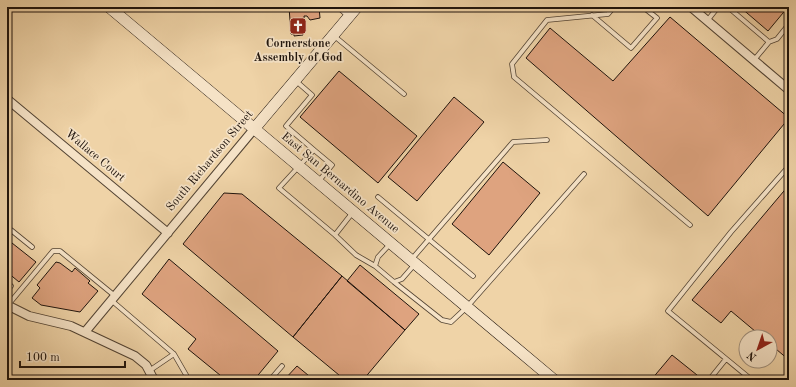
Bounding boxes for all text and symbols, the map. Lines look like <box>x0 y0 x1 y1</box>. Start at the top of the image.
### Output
church icon: Cornerstone Assembly of God <box>288 16 308 36</box>
place label: Cornerstone Assembly of God <box>253 38 343 64</box>
street label: South Richardson Street <box>164 108 256 214</box>
street label: Wallace Court <box>63 128 127 184</box>
street label: East San Bernardino Avenue <box>279 130 402 236</box>
north arrow <box>738 329 778 369</box>
scale bar <box>20 343 125 369</box>
text: N <box>745 348 759 362</box>
text: 100 m <box>26 352 60 364</box>

